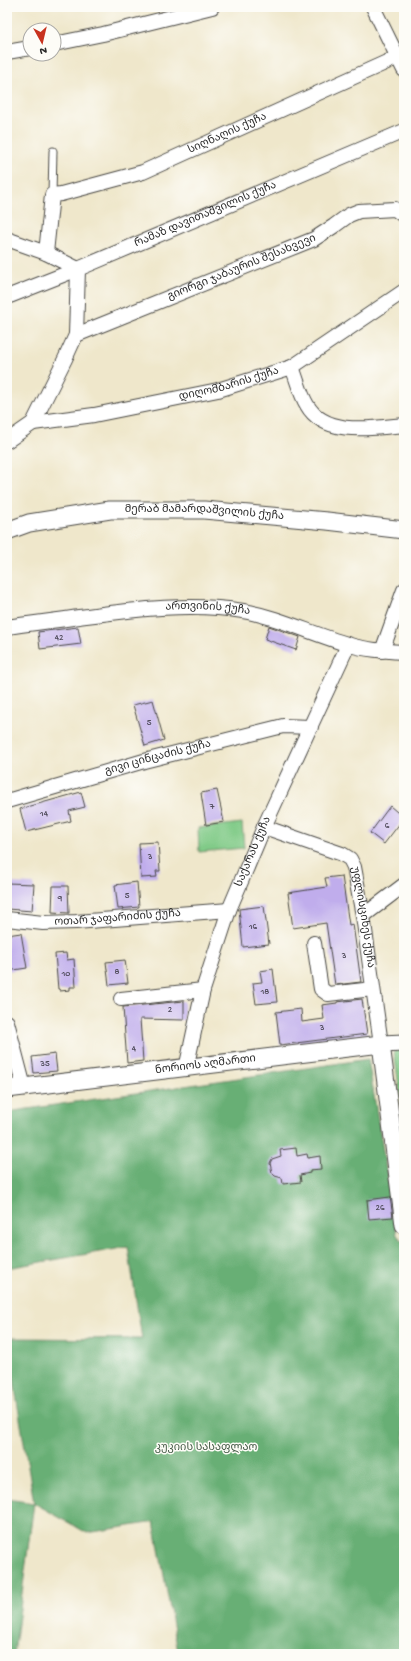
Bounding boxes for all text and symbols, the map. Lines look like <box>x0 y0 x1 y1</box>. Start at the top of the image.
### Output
north arrow <box>22 22 62 62</box>
text: N <box>39 43 48 56</box>
street label: სიღნაღის ქუჩა <box>186 111 269 157</box>
street label: რამაზ დავითაშვილის ქუჩა <box>133 180 279 250</box>
street label: გიორგი ჯაბაურის შესახვევი <box>166 233 318 303</box>
street label: დიღომბარის ქუჩა <box>178 365 281 404</box>
street label: მერაბ მამარდაშვილის ქუჩა <box>125 503 284 523</box>
street label: ართვინის ქუჩა <box>165 600 251 618</box>
house number: 42 <box>55 633 64 644</box>
house number: 5 <box>147 718 152 729</box>
street label: გივი ცინცაძის ქუჩა <box>104 738 212 778</box>
house number: 7 <box>209 802 215 813</box>
house number: 14 <box>39 809 49 820</box>
street label: საქარას ქუჩა <box>233 815 274 889</box>
house number: 6 <box>385 821 390 832</box>
house number: 3 <box>147 852 153 863</box>
street label: უფლისციხეს ქუჩა <box>348 866 376 969</box>
house number: 5 <box>125 891 130 902</box>
house number: 9 <box>57 894 63 905</box>
street label: ოთარ ჯაფარიძის ქუჩა <box>54 908 181 929</box>
house number: 16 <box>248 922 258 933</box>
house number: 3 <box>341 951 347 962</box>
house number: 8 <box>115 967 120 978</box>
house number: 10 <box>61 969 70 980</box>
house number: 18 <box>260 987 269 998</box>
house number: 2 <box>168 1005 173 1016</box>
house number: 3 <box>319 1023 325 1034</box>
house number: 4 <box>132 1044 137 1055</box>
street label: ნორიოს აღმართი <box>155 1053 257 1077</box>
house number: 35 <box>39 1059 50 1070</box>
house number: 26 <box>376 1203 385 1214</box>
park label: კუკიის სასაფლაო <box>155 1442 257 1454</box>

